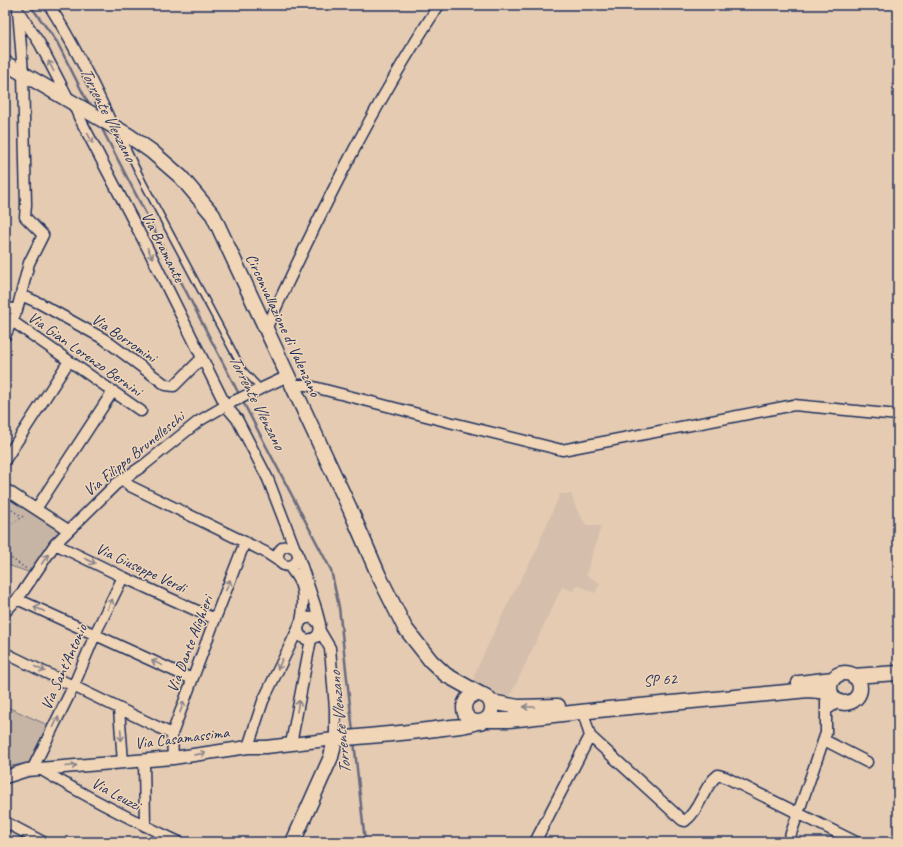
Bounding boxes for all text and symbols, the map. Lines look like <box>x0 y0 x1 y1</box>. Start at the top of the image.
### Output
one-way arrow <box>47 60 55 72</box>
water label: Torrente Vlenzano <box>75 63 142 166</box>
one-way arrow <box>87 132 94 144</box>
street label: Via Bramante <box>137 209 190 287</box>
one-way arrow <box>147 247 154 259</box>
street label: Circonvallazione di Valenzano <box>241 250 325 401</box>
street label: Via Gian Lorenzo Bernini <box>24 307 148 402</box>
street label: Via Borromini <box>88 309 162 368</box>
water label: Torrente Vlenzano <box>224 351 291 454</box>
street label: Via Filippo Brunelleschi <box>80 406 190 501</box>
street label: Via Giuseppe Verdi <box>93 538 191 598</box>
one-way arrow <box>41 554 49 565</box>
one-way arrow <box>84 558 96 565</box>
one-way arrow <box>225 579 233 591</box>
street label: Via Dante Alighieri <box>162 591 218 695</box>
one-way arrow <box>107 598 114 610</box>
one-way arrow <box>33 605 45 612</box>
street label: Via Sant'Antonio <box>36 620 92 713</box>
one-way arrow <box>276 657 283 669</box>
one-way arrow <box>151 659 163 666</box>
one-way arrow <box>34 666 46 673</box>
street label: SP 62 <box>642 668 679 691</box>
water label: Torrente Vlenzano <box>324 669 356 775</box>
one-way arrow <box>295 700 303 713</box>
one-way arrow <box>179 701 187 713</box>
one-way arrow <box>523 703 536 711</box>
one-way arrow <box>53 717 60 729</box>
street label: Via Casamassima <box>134 722 231 754</box>
one-way arrow <box>117 728 124 741</box>
one-way arrow <box>193 750 206 758</box>
one-way arrow <box>64 763 77 770</box>
street label: Via Leuzzi <box>88 773 146 816</box>

